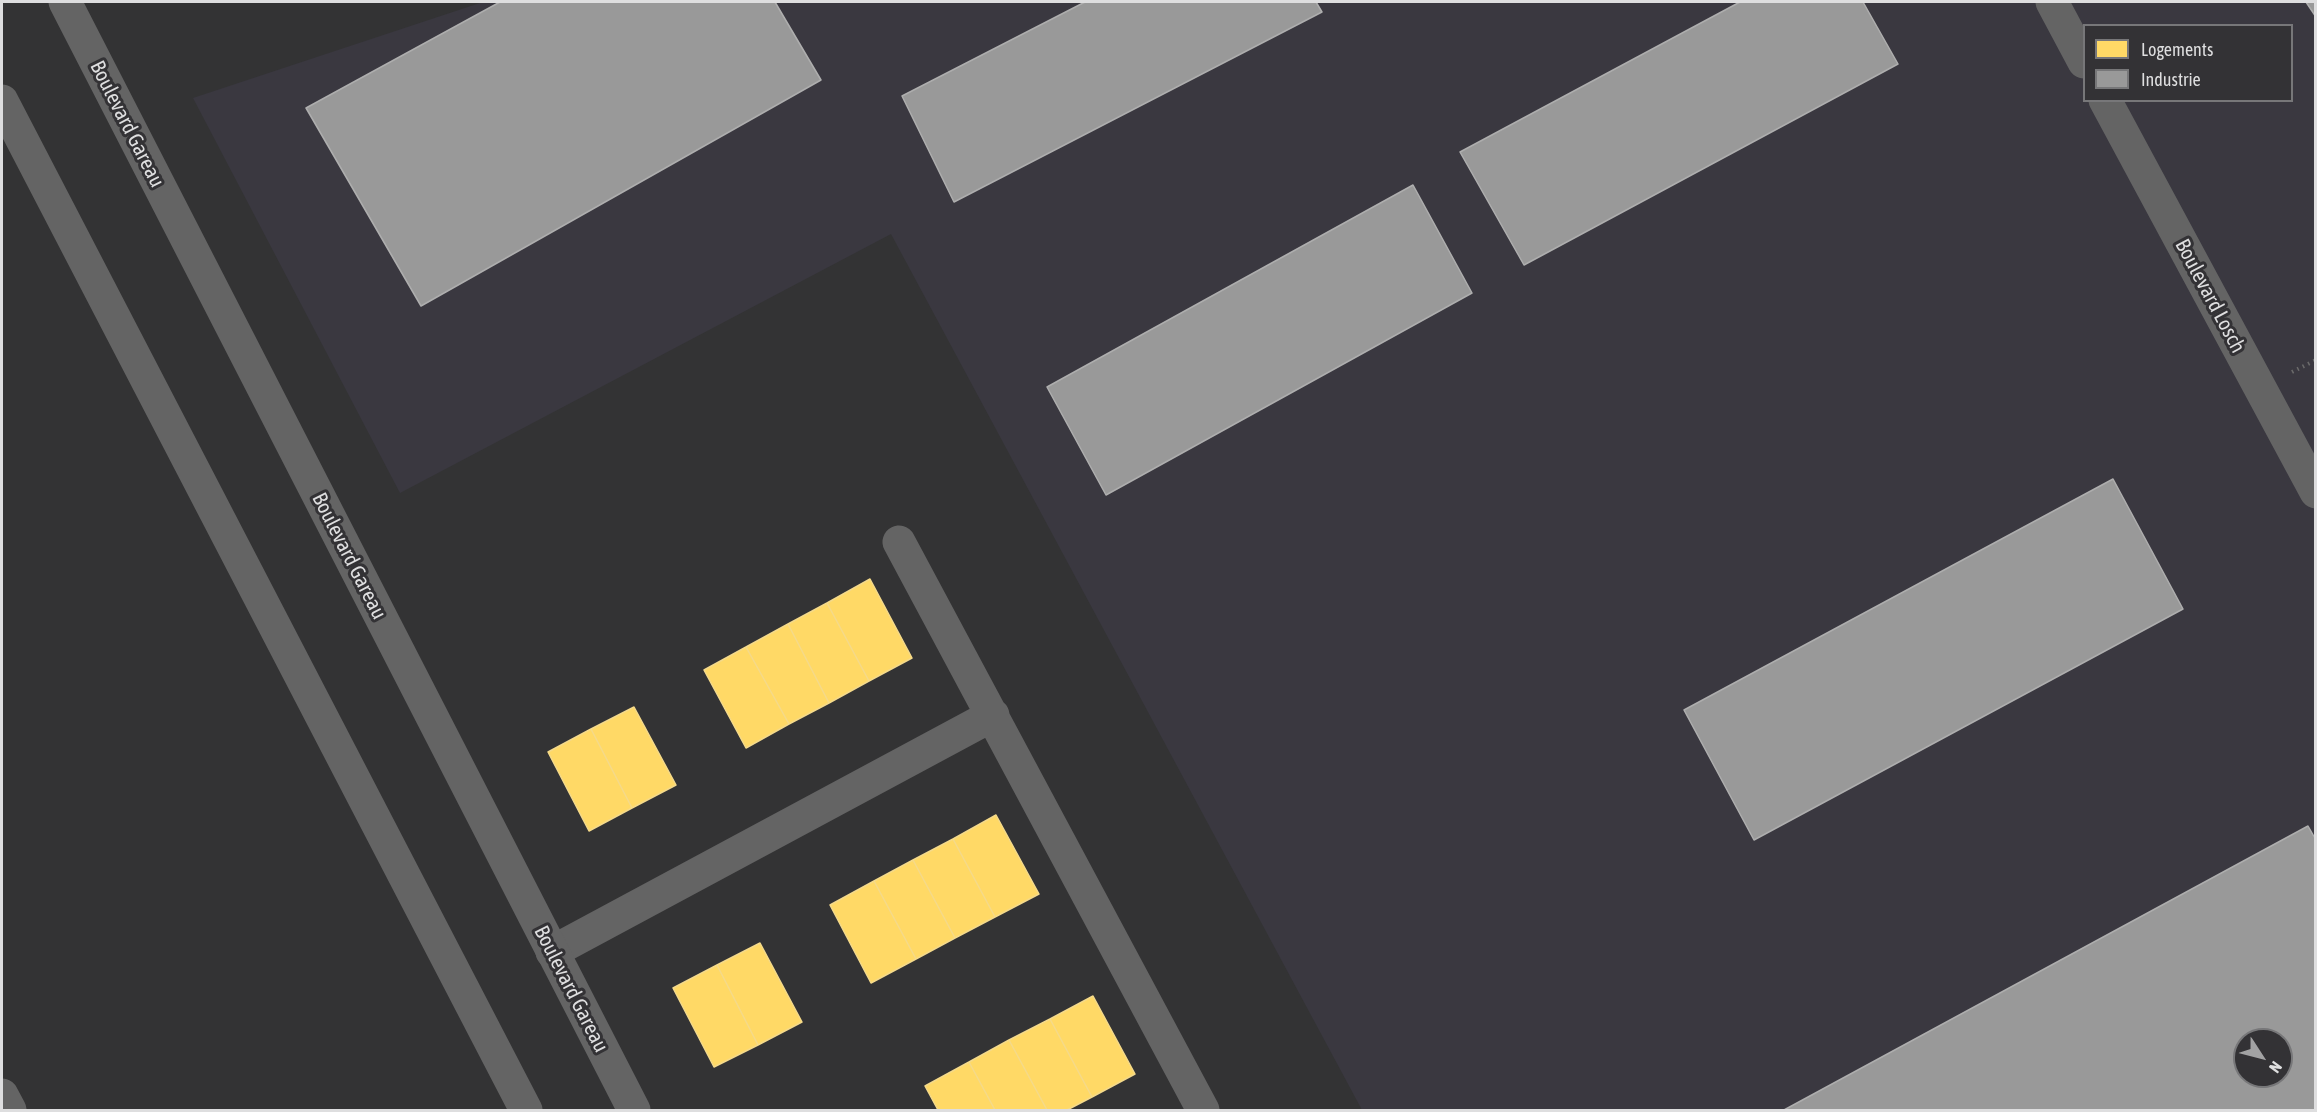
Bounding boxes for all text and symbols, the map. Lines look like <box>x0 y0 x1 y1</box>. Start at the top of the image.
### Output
legend <box>2083 24 2293 102</box>
text: Logements <box>2141 39 2213 60</box>
street label: Boulevard Gareau <box>84 57 170 191</box>
text: Industrie <box>2141 69 2201 90</box>
street label: Boulevard Losch <box>2169 235 2251 357</box>
street label: Boulevard Gareau <box>306 489 392 623</box>
street label: Boulevard Gareau <box>528 922 614 1056</box>
north arrow <box>2233 1028 2293 1088</box>
text: N <box>2266 1058 2286 1077</box>

